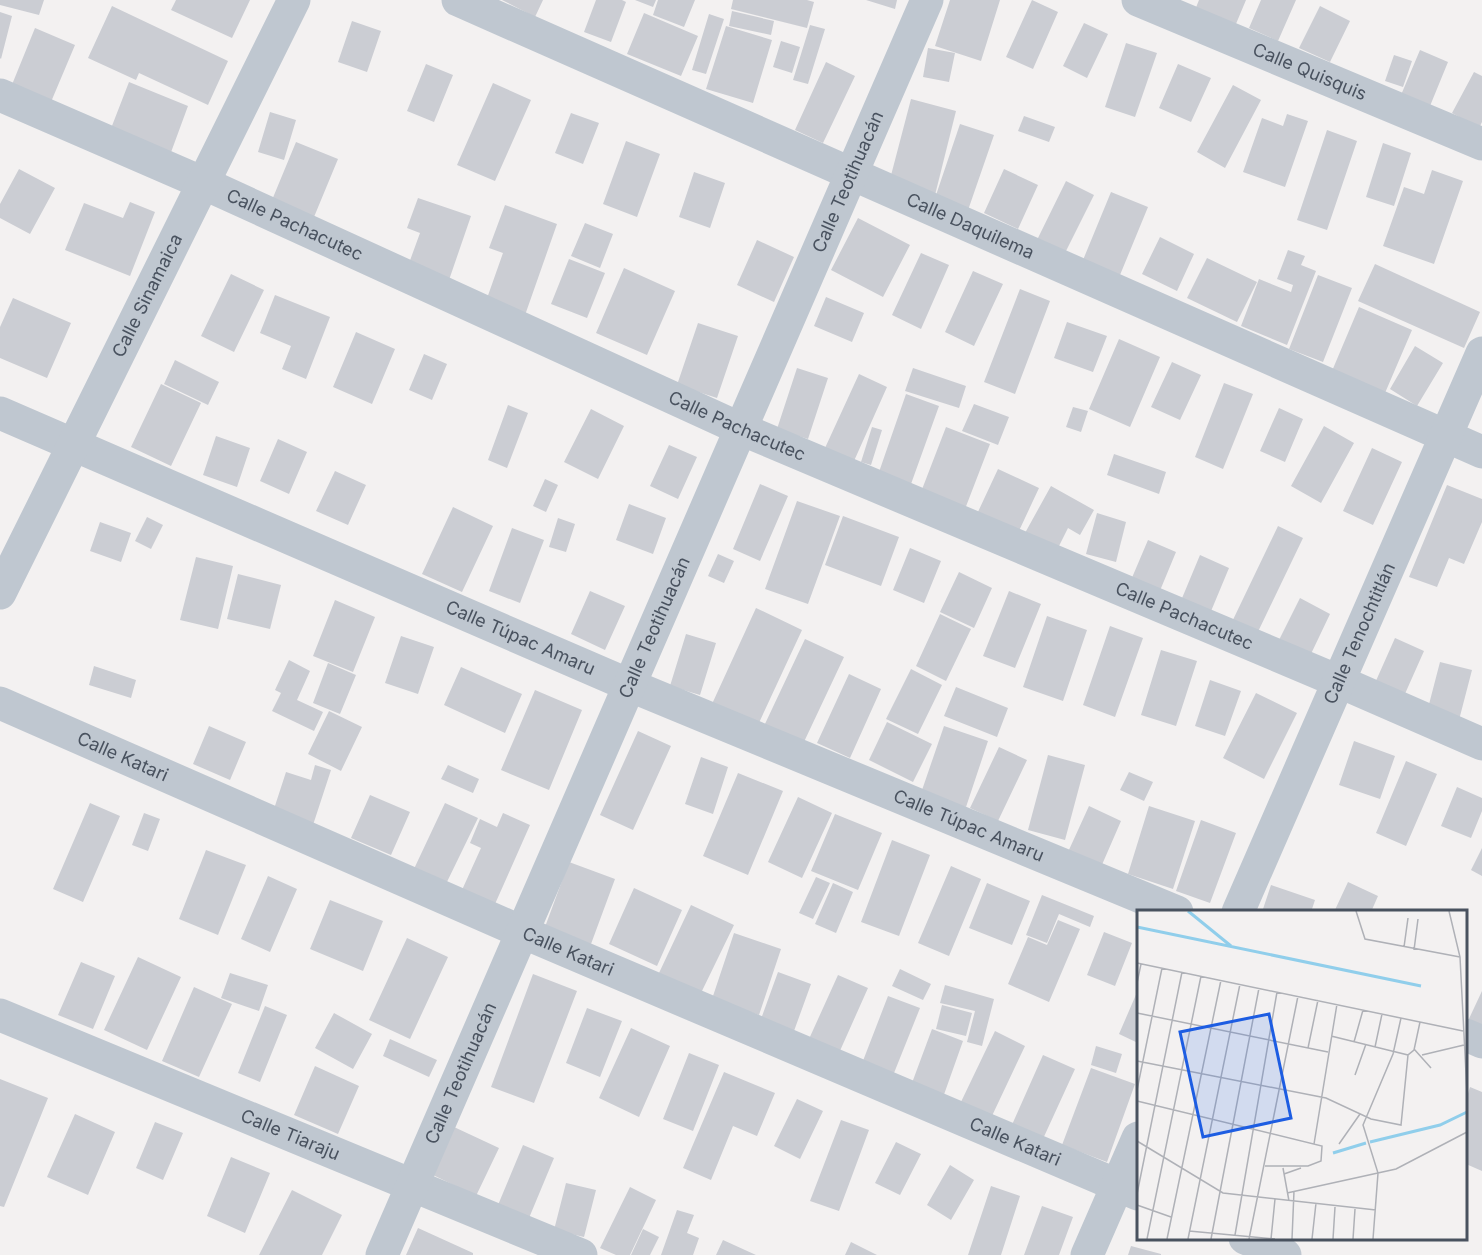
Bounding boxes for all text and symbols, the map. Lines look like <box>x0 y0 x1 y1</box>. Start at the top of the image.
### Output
street label: Calle Quisquis <box>1250 38 1370 104</box>
street label: Calle Teotihuacán <box>808 108 887 255</box>
street label: Calle Pachacutec <box>223 184 366 265</box>
street label: Calle Daquilema <box>903 188 1038 263</box>
street label: Calle Sinamaica <box>108 230 186 360</box>
street label: Calle Pachacutec <box>665 386 809 465</box>
street label: Calle Teotihuacán <box>614 554 694 701</box>
street label: Calle Tenochtitlán <box>1319 559 1399 707</box>
street label: Calle Pachacutec <box>1112 577 1257 654</box>
street label: Calle Túpac Amaru <box>443 596 599 679</box>
street label: Calle Katari <box>74 727 172 786</box>
street label: Calle Túpac Amaru <box>891 785 1047 866</box>
inset map <box>1137 910 1467 1240</box>
street label: Calle Katari <box>519 922 617 980</box>
street label: Calle Teotihuacán <box>421 999 500 1147</box>
street label: Calle Tiaraju <box>238 1105 343 1164</box>
street label: Calle Katari <box>967 1113 1064 1170</box>

